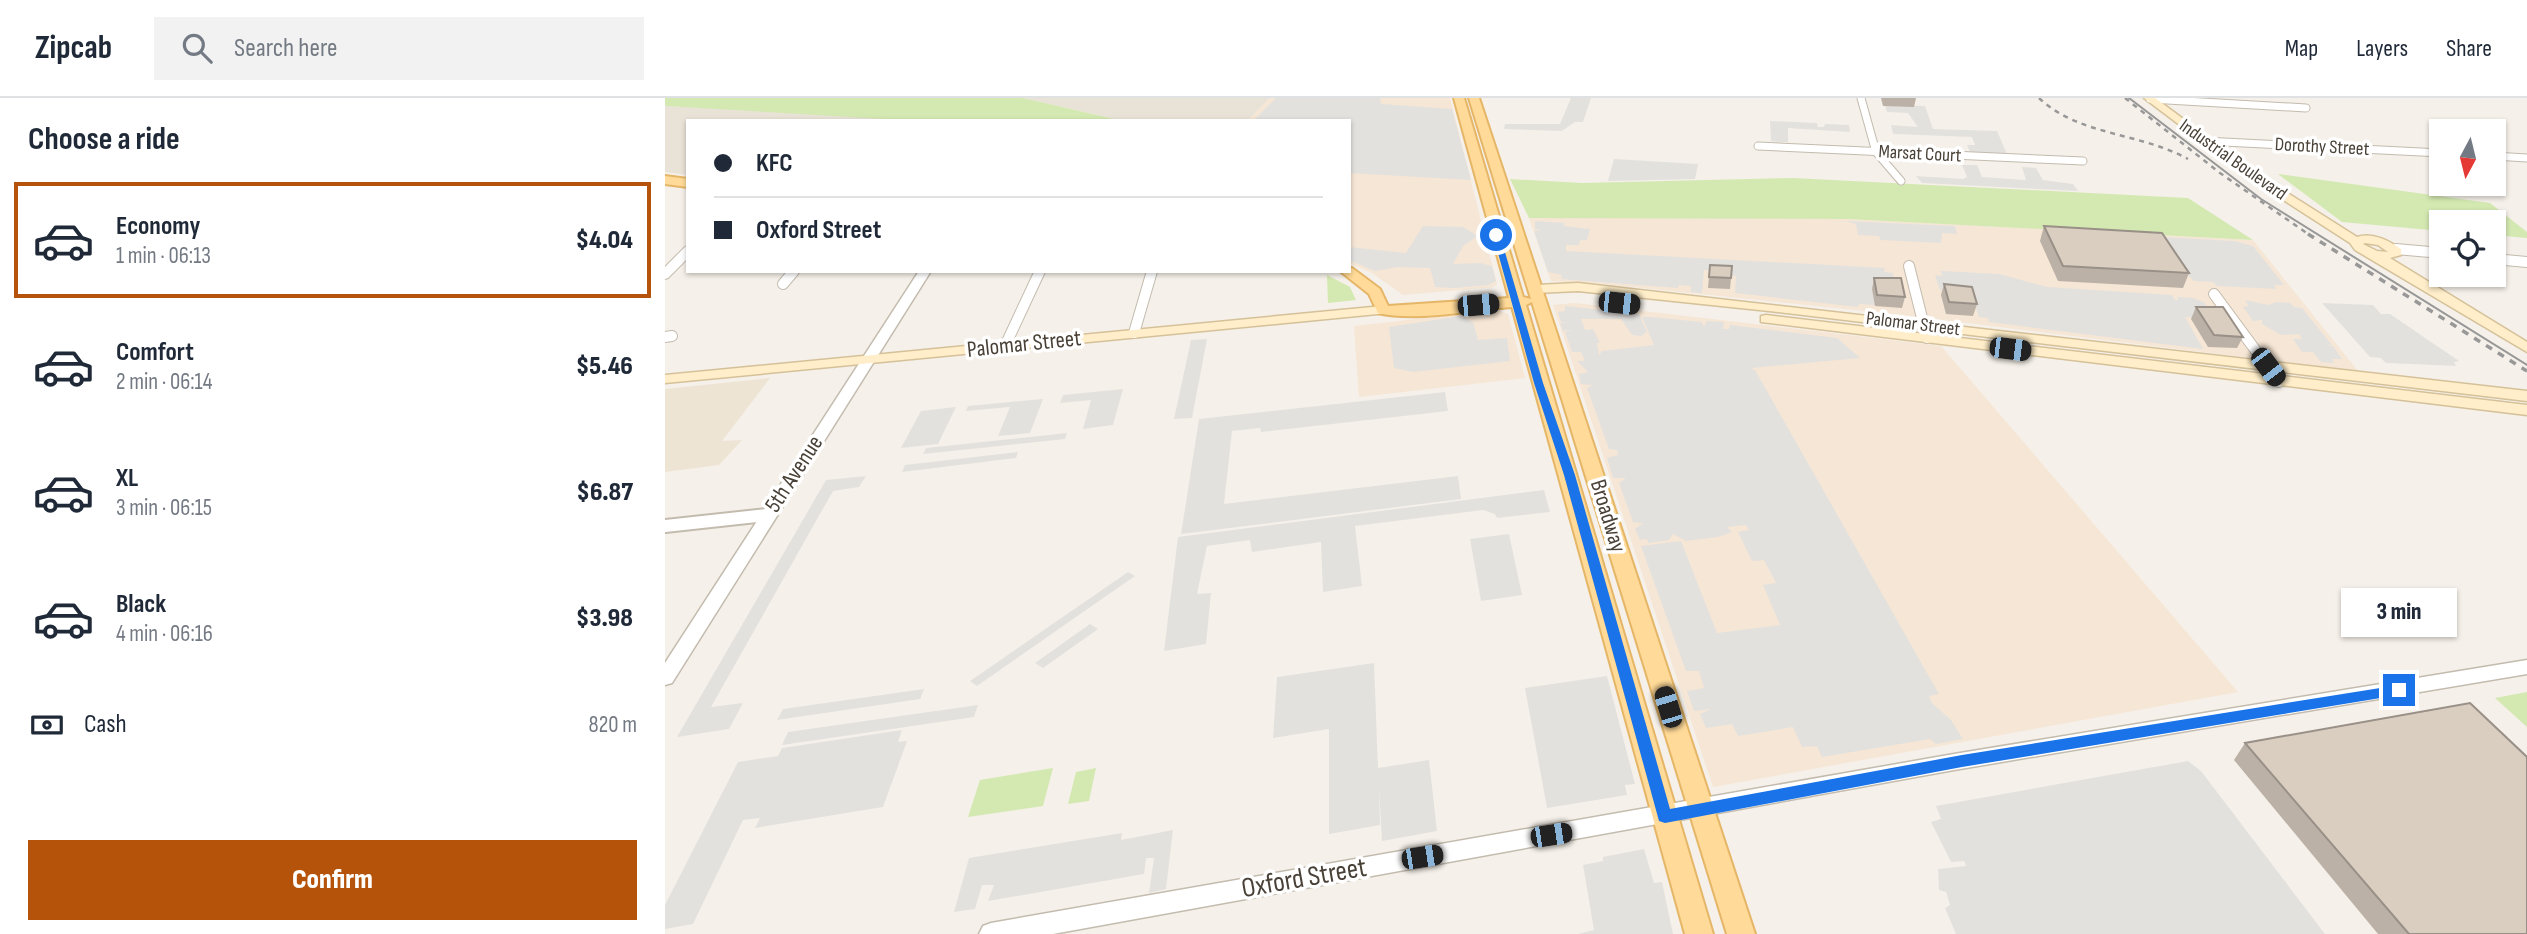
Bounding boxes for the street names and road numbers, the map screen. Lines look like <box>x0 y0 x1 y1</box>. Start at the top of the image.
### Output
street label: Industrial Boulevard <box>2175 114 2291 206</box>
street label: Dorothy Street <box>2274 133 2370 161</box>
street label: Marsat Court <box>1878 140 1962 168</box>
street label: Palomar Street <box>1865 307 1962 341</box>
street label: Palomar Street <box>966 324 1082 364</box>
street label: 5th Avenue <box>759 430 829 518</box>
street label: Broadway <box>1584 476 1632 556</box>
street label: Oxford Street <box>1239 851 1369 905</box>

